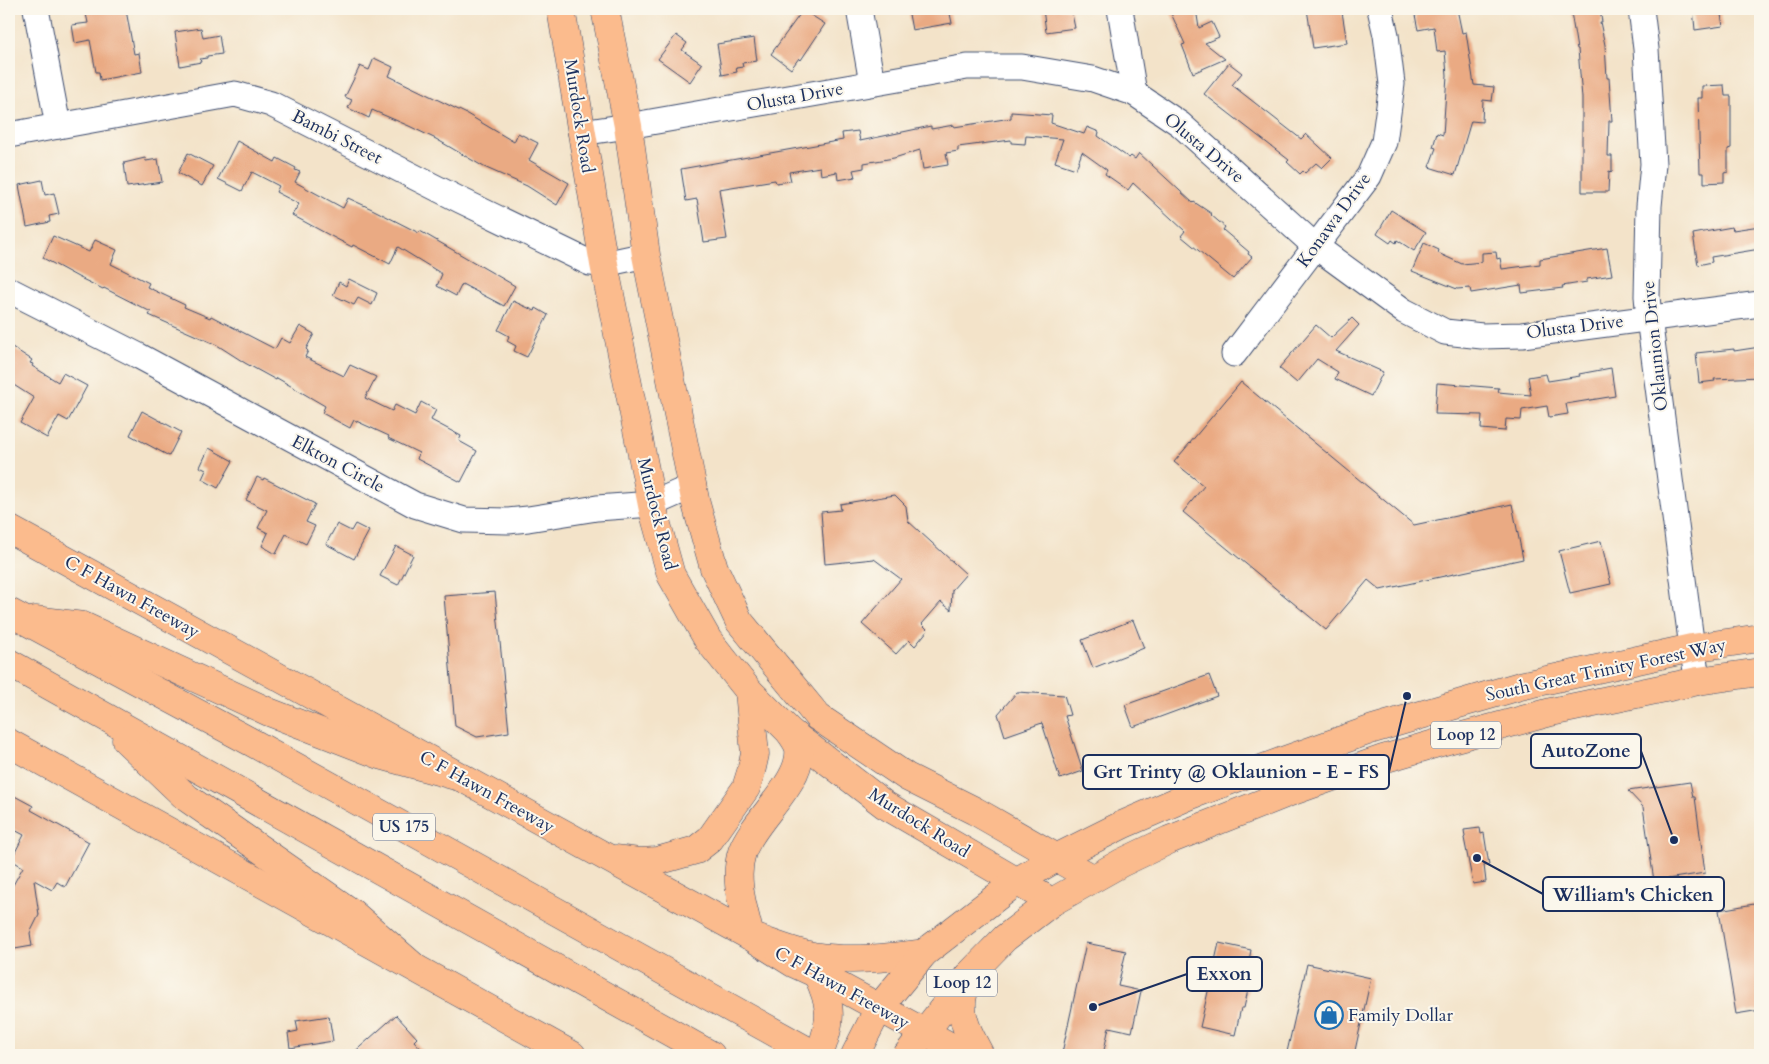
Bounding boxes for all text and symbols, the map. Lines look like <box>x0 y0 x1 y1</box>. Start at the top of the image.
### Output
street label: Murdock Road <box>558 57 600 175</box>
street label: Olusta Drive <box>745 76 845 118</box>
street label: Bambi Street <box>288 104 387 171</box>
street label: Olusta Drive <box>1158 107 1250 189</box>
street label: Konawa Drive <box>1291 167 1377 273</box>
street label: Oklaunion Drive <box>1636 280 1674 412</box>
street label: Olusta Drive <box>1525 309 1625 345</box>
street label: Elkton Circle <box>287 429 389 499</box>
street label: Murdock Road <box>631 455 683 573</box>
street label: C F Hawn Freeway <box>60 549 204 645</box>
street label: South Great Trinity Forest Way <box>1484 632 1729 708</box>
road number: Loop 12 <box>1431 722 1501 748</box>
callout: AutoZone <box>1531 734 1641 768</box>
text: AutoZone <box>1541 738 1631 764</box>
street label: C F Hawn Freeway <box>415 744 559 840</box>
callout: Grt Trinty @ Oklaunion - E - FS <box>1083 755 1389 789</box>
text: Grt Trinty @ Oklaunion - E - FS <box>1093 759 1379 785</box>
street label: Murdock Road <box>864 782 975 864</box>
road number: US 175 <box>373 814 435 840</box>
callout: William's Chicken <box>1543 877 1724 911</box>
text: William's Chicken <box>1552 882 1714 908</box>
street label: C F Hawn Freeway <box>770 940 914 1036</box>
callout: Exxon <box>1187 957 1262 991</box>
text: Exxon <box>1196 961 1252 987</box>
road number: Loop 12 <box>927 970 997 996</box>
shop icon: Family Dollar <box>1314 1000 1344 1030</box>
place label: Family Dollar <box>1348 1003 1454 1028</box>

